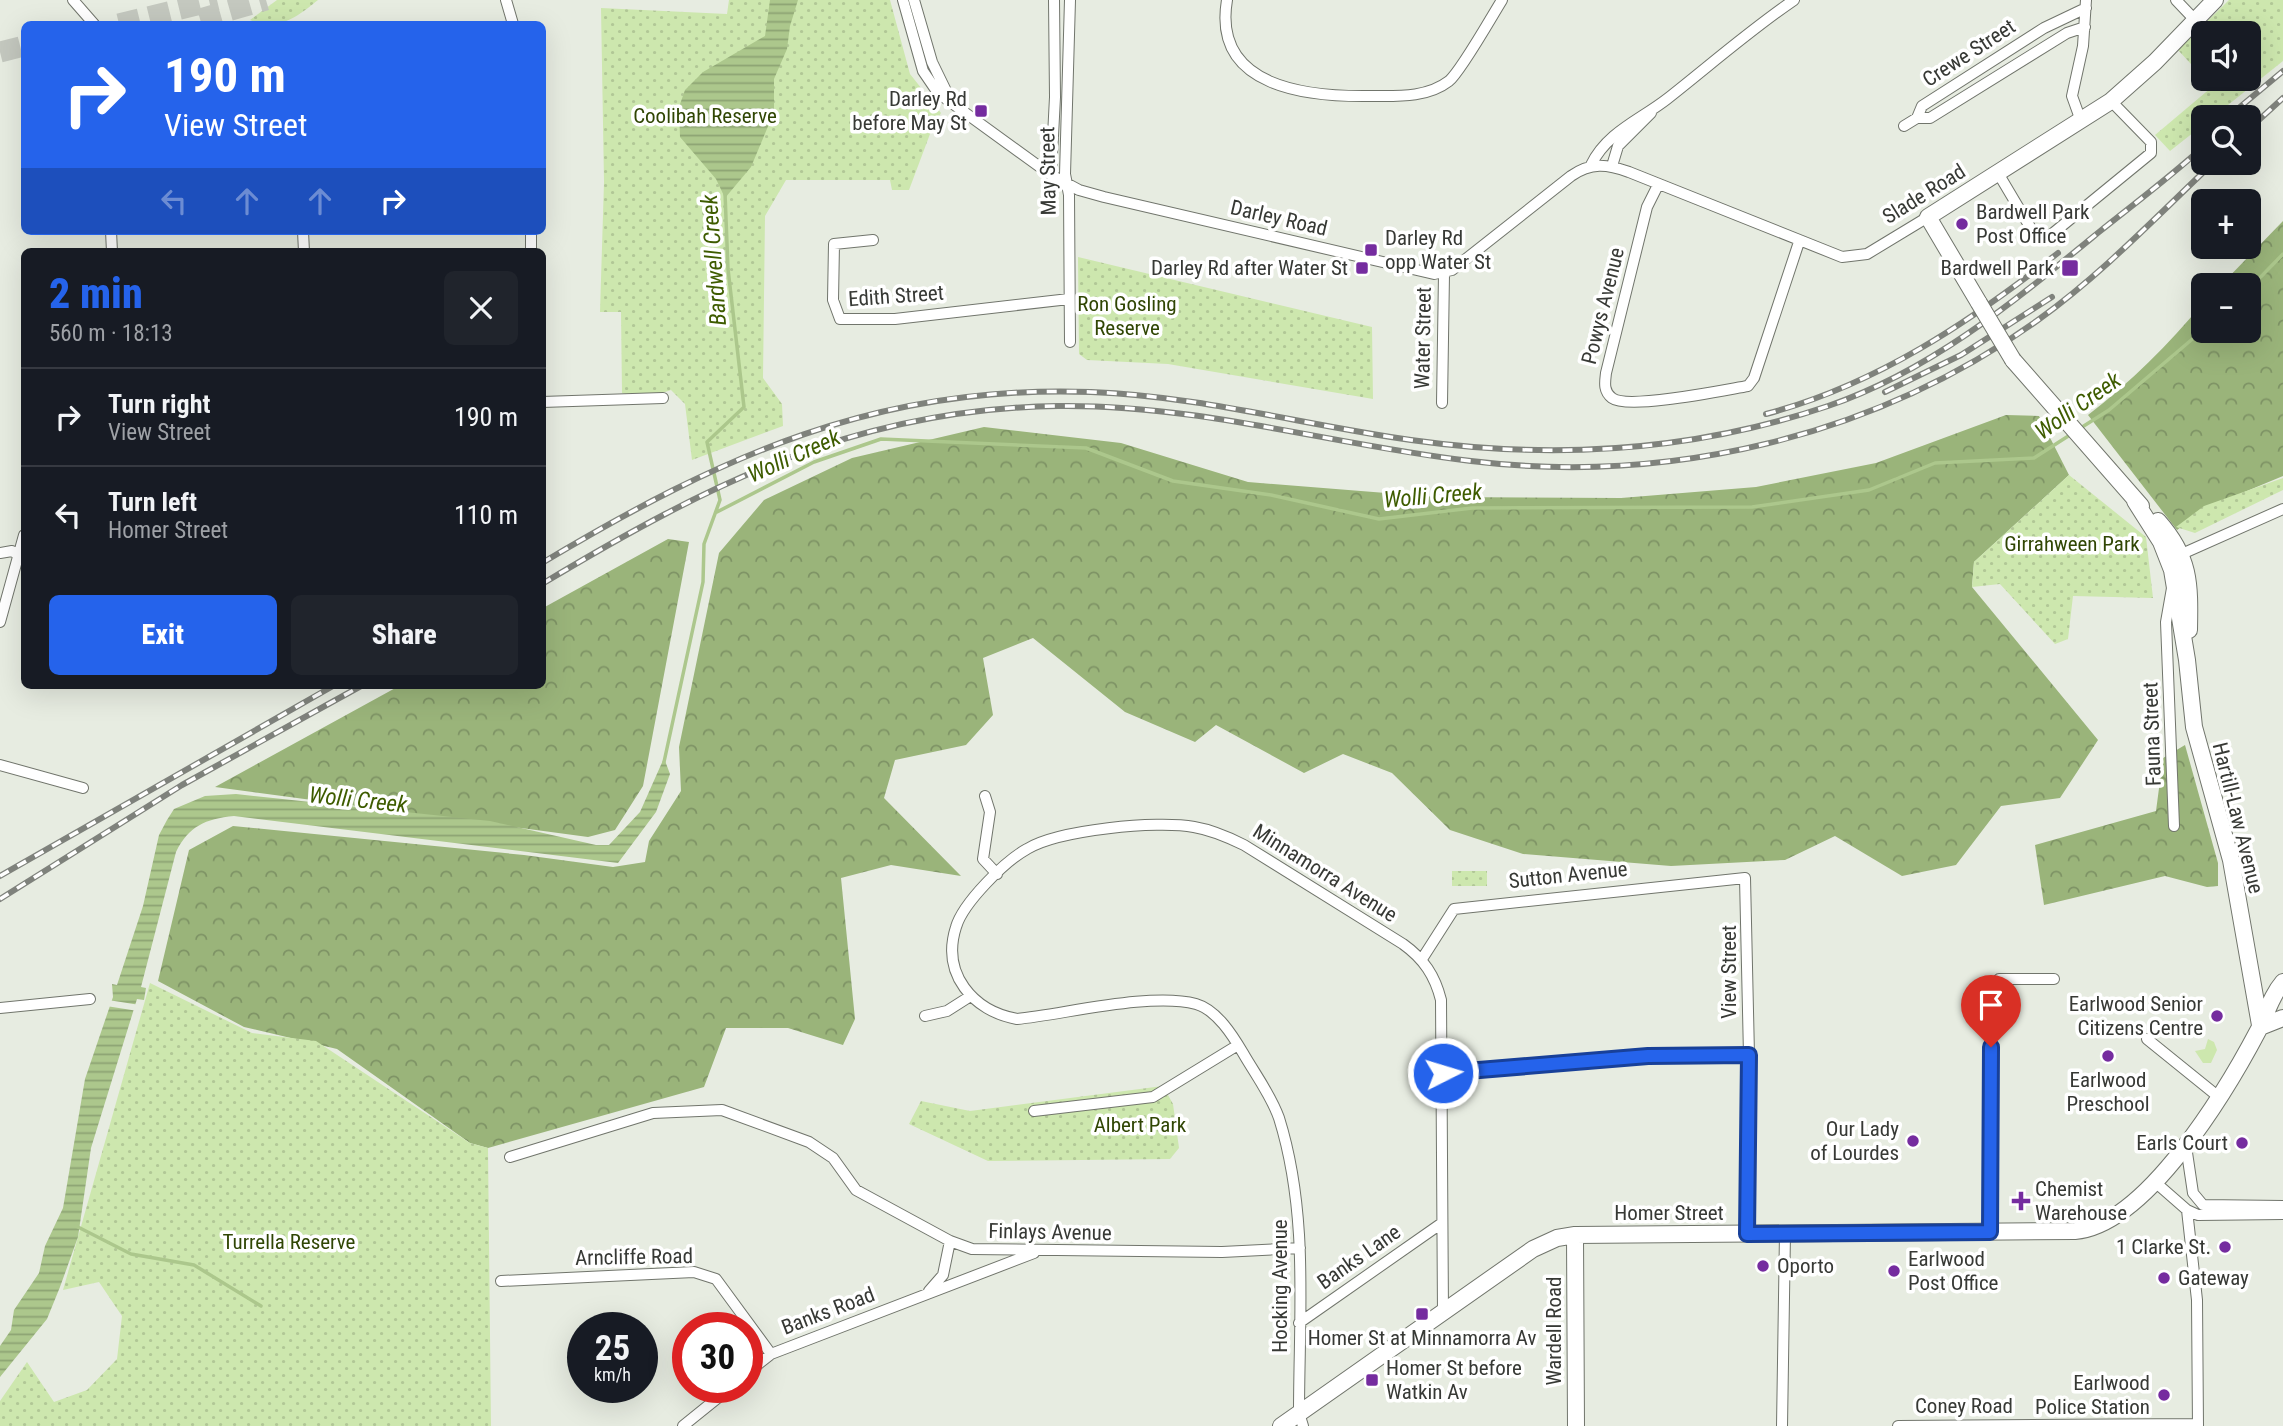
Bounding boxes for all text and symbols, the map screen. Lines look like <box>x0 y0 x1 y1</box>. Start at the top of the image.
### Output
street label: Crewe Street <box>1918 14 2020 92</box>
map controls <box>2191 21 2261 343</box>
button: sound <box>2191 21 2261 91</box>
text: 190 m <box>164 47 286 104</box>
icon: right <box>49 49 140 140</box>
place label: Darley Rd before May St <box>852 87 967 135</box>
marker: Darley Rd before May St <box>973 103 989 119</box>
park label: Coolibah Reserve <box>633 104 777 128</box>
button: search <box>2191 105 2261 175</box>
text: View Street <box>164 106 307 144</box>
street label: May Street <box>1035 127 1061 215</box>
street label: Slade Road <box>1878 159 1970 229</box>
icon: left <box>155 182 193 220</box>
icon: ahead <box>228 182 266 220</box>
icon: ahead <box>301 182 339 220</box>
icon: right <box>374 182 412 220</box>
button: + <box>2191 189 2261 259</box>
water label: Bardwell Creek <box>696 193 732 326</box>
street label: Darley Road <box>1228 195 1330 241</box>
place label: Bardwell Park Post Office <box>1976 200 2090 248</box>
marker: Bardwell Park Post Office <box>1954 216 1970 232</box>
place label: Darley Rd opp Water St <box>1385 226 1491 274</box>
marker: Darley Rd opp Water St <box>1363 242 1379 258</box>
street label: Powys Avenue <box>1577 245 1629 367</box>
place label: Darley Rd after Water St <box>1151 256 1348 280</box>
place label: Bardwell Park <box>1940 256 2055 280</box>
marker: Bardwell Park <box>2060 258 2080 278</box>
marker: Darley Rd after Water St <box>1354 260 1370 276</box>
text: 2 min <box>49 269 143 318</box>
button: close <box>444 271 518 345</box>
button: − <box>2191 273 2261 343</box>
street label: Edith Street <box>847 281 945 311</box>
street label: Water Street <box>1410 287 1436 389</box>
park label: Ron Gosling Reserve <box>1077 292 1177 340</box>
text: 560 m · 18:13 <box>49 320 173 347</box>
water label: Wolli Creek <box>2030 366 2127 445</box>
text: Turn right <box>108 389 210 419</box>
icon: right <box>49 398 87 436</box>
text: 190 m <box>454 402 518 432</box>
text: View Street <box>108 419 211 446</box>
water label: Wolli Creek <box>743 423 845 488</box>
water label: Wolli Creek <box>1383 478 1484 514</box>
text: Turn left <box>108 487 197 517</box>
icon: left <box>49 496 87 534</box>
text: 110 m <box>454 500 518 530</box>
text: Homer Street <box>108 517 228 544</box>
park label: Girrahween Park <box>2004 532 2140 556</box>
button: Exit <box>49 595 277 675</box>
button: Share <box>291 595 518 675</box>
street label: Fauna Street <box>2138 681 2166 787</box>
street label: Hartill-Law Avenue <box>2208 740 2268 896</box>
water label: Wolli Creek <box>308 781 409 819</box>
street label: Minnamorra Avenue <box>1249 819 1402 927</box>
street label: Sutton Avenue <box>1507 857 1629 893</box>
street label: View Street <box>1717 925 1741 1019</box>
pin <box>1961 975 2021 1047</box>
icon: arrive <box>1972 986 2010 1024</box>
place label: Earlwood Senior Citizens Centre <box>2069 992 2203 1040</box>
marker: Earlwood Senior Citizens Centre <box>2209 1008 2225 1024</box>
position arrow <box>1406 1036 1480 1110</box>
marker: Earlwood Preschool <box>2100 1048 2116 1064</box>
place label: Earlwood Preschool <box>2066 1068 2150 1116</box>
park label: Albert Park <box>1094 1113 1187 1137</box>
place label: Our Lady of Lourdes <box>1810 1117 1899 1165</box>
place label: Earls Court <box>2136 1131 2228 1155</box>
marker: Our Lady of Lourdes <box>1905 1133 1921 1149</box>
marker: Earls Court <box>2234 1135 2250 1151</box>
place label: Chemist Warehouse <box>2035 1177 2127 1225</box>
marker: Chemist Warehouse <box>2013 1193 2029 1209</box>
street label: Homer Street <box>1614 1201 1724 1225</box>
street label: Finlays Avenue <box>988 1219 1112 1245</box>
street label: Hocking Avenue <box>1268 1219 1292 1353</box>
street label: Banks Lane <box>1313 1220 1405 1294</box>
park label: Turrella Reserve <box>223 1230 356 1254</box>
place label: 1 Clarke St. <box>2116 1235 2211 1259</box>
marker: 1 Clarke St. <box>2217 1239 2233 1255</box>
street label: Arncliffe Road <box>575 1244 693 1270</box>
place label: Earlwood Post Office <box>1908 1247 1999 1295</box>
place label: Oporto <box>1777 1254 1834 1278</box>
marker: Oporto <box>1755 1258 1771 1274</box>
marker: Earlwood Post Office <box>1886 1263 1902 1279</box>
place label: Gateway <box>2178 1266 2249 1290</box>
marker: Gateway <box>2156 1270 2172 1286</box>
street label: Wardell Road <box>1542 1277 1566 1385</box>
street label: Banks Road <box>778 1282 878 1340</box>
marker: Homer St at Minnamorra Av <box>1414 1306 1430 1322</box>
speed limit sign: 30 <box>672 1312 763 1403</box>
place label: Homer St at Minnamorra Av <box>1308 1326 1536 1350</box>
text: 25 <box>595 1328 630 1369</box>
place label: Homer St before Watkin Av <box>1386 1356 1522 1404</box>
text: km/h <box>594 1364 631 1385</box>
place label: Earlwood Police Station <box>2035 1371 2150 1419</box>
marker: Homer St before Watkin Av <box>1364 1372 1380 1388</box>
marker: Earlwood Police Station <box>2156 1387 2172 1403</box>
street label: Coney Road <box>1915 1394 2013 1418</box>

